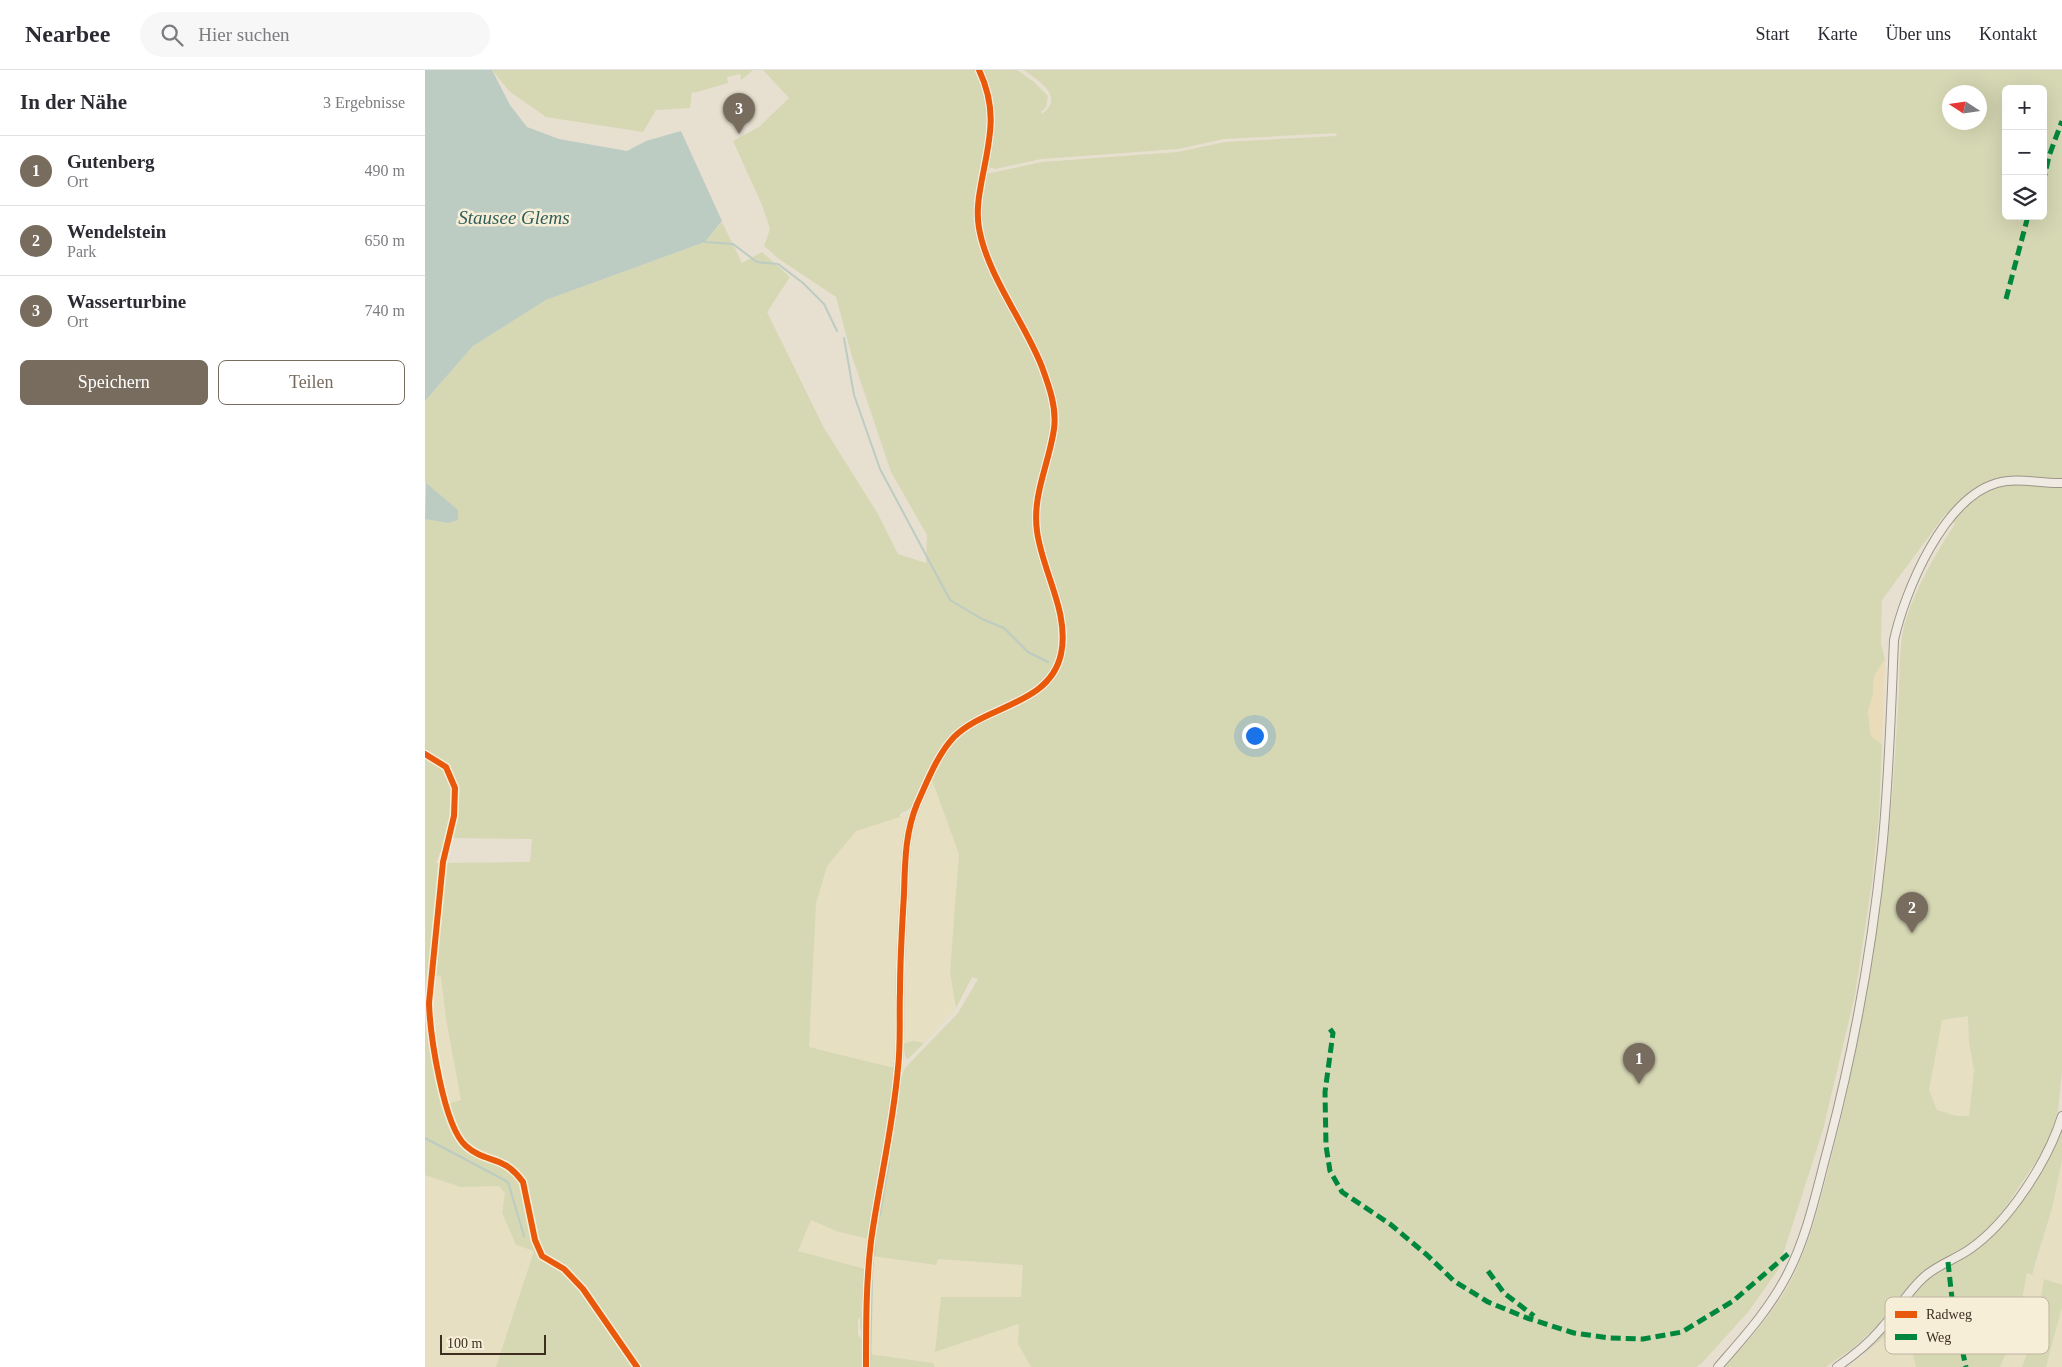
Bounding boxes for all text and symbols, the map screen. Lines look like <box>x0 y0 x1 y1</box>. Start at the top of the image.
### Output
search box <box>140 12 490 57</box>
text: Nearbee <box>25 21 110 47</box>
icon: search <box>158 21 186 49</box>
text: Hier suchen <box>198 24 290 45</box>
text: Start <box>1756 24 1790 44</box>
text: Karte <box>1818 24 1858 44</box>
text: Über uns <box>1886 24 1951 44</box>
text: Kontakt <box>1979 24 2037 44</box>
north arrow <box>1942 85 1987 130</box>
map controls <box>2002 85 2047 220</box>
button: + <box>2002 85 2047 130</box>
text: In der Nähe <box>20 90 127 114</box>
pin: 3 <box>723 93 755 134</box>
text: 3 Ergebnisse <box>323 94 405 111</box>
button: − <box>2002 130 2047 175</box>
text: Gutenberg <box>67 151 155 172</box>
text: 1 <box>32 162 40 179</box>
text: 490 m <box>365 162 405 179</box>
text: Ort <box>67 173 88 190</box>
button: layers <box>2002 175 2047 220</box>
water label: Stausee Glems <box>458 207 570 228</box>
text: Wendelstein <box>67 221 166 242</box>
text: 2 <box>32 232 40 249</box>
text: 650 m <box>365 232 405 249</box>
text: Park <box>67 243 96 260</box>
text: Wasserturbine <box>67 291 186 312</box>
text: 3 <box>32 302 40 319</box>
text: 740 m <box>365 302 405 319</box>
text: Ort <box>67 313 88 330</box>
button: Speichern <box>20 360 208 405</box>
button: Teilen <box>218 360 405 405</box>
your location <box>1242 723 1268 749</box>
pin: 2 <box>1896 892 1928 933</box>
pin: 1 <box>1623 1043 1655 1084</box>
legend <box>1885 1297 2049 1354</box>
text: Radweg <box>1926 1307 1972 1322</box>
text: Weg <box>1926 1330 1951 1345</box>
scale bar <box>440 1332 546 1355</box>
text: 100 m <box>447 1336 482 1351</box>

